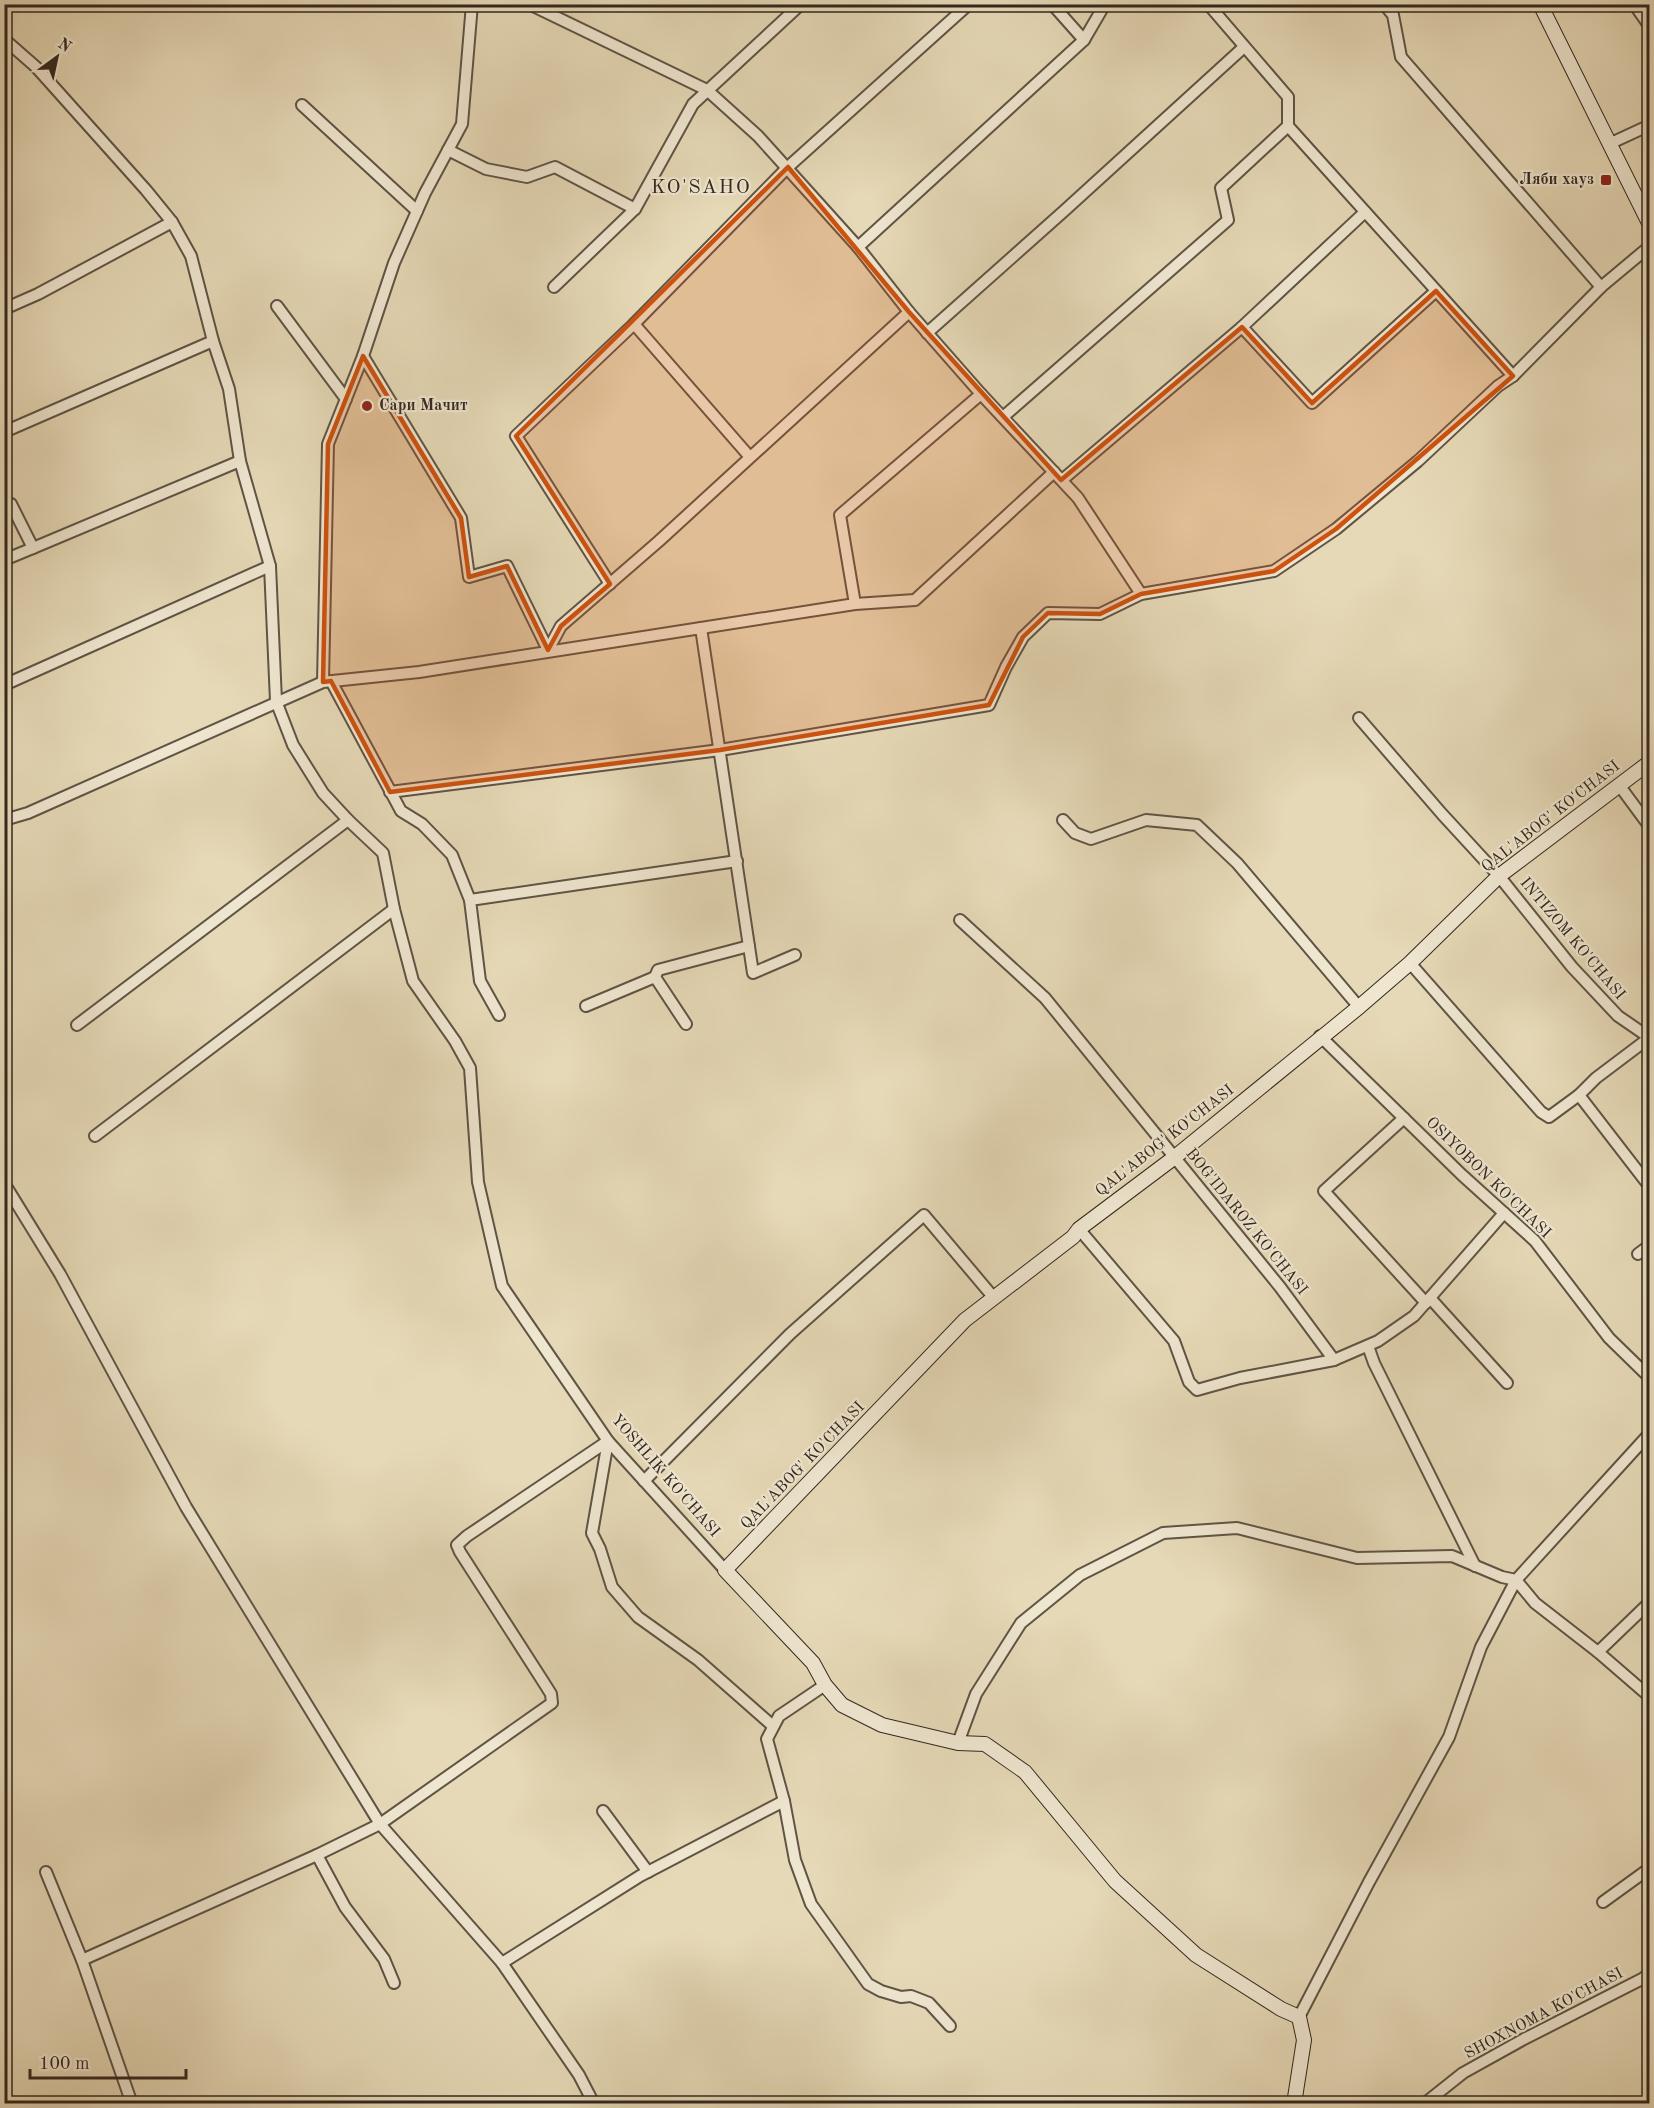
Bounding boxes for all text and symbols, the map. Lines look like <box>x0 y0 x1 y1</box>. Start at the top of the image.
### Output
north arrow <box>27 27 87 87</box>
text: N <box>55 36 74 57</box>
place label: Ляби хауз <box>1519 172 1594 188</box>
marker: Ляби хауз <box>1599 173 1613 187</box>
district label: KO'SAHO <box>651 178 751 198</box>
place label: Сари Мачит <box>379 398 468 414</box>
marker: Сари Мачит <box>360 399 374 413</box>
street label: QAL'ABOG' KO'CHASI <box>1479 758 1623 876</box>
street label: INTIZOM KO'CHASI <box>1516 875 1628 1003</box>
street label: QAL'ABOG' KO'CHASI <box>1093 1082 1237 1200</box>
street label: OSIYOBON KO'CHASI <box>1422 1114 1554 1242</box>
street label: BOG'IDAROZ KO'CHASI <box>1182 1146 1310 1298</box>
street label: QAL'ABOG' KO'CHASI <box>738 1399 868 1533</box>
street label: YOSHLIK KO'CHASI <box>608 1412 722 1540</box>
street label: SHOXNOMA KO'CHASI <box>1462 1965 1626 2063</box>
scale bar <box>30 2042 186 2080</box>
text: 100 m <box>39 2055 90 2073</box>

